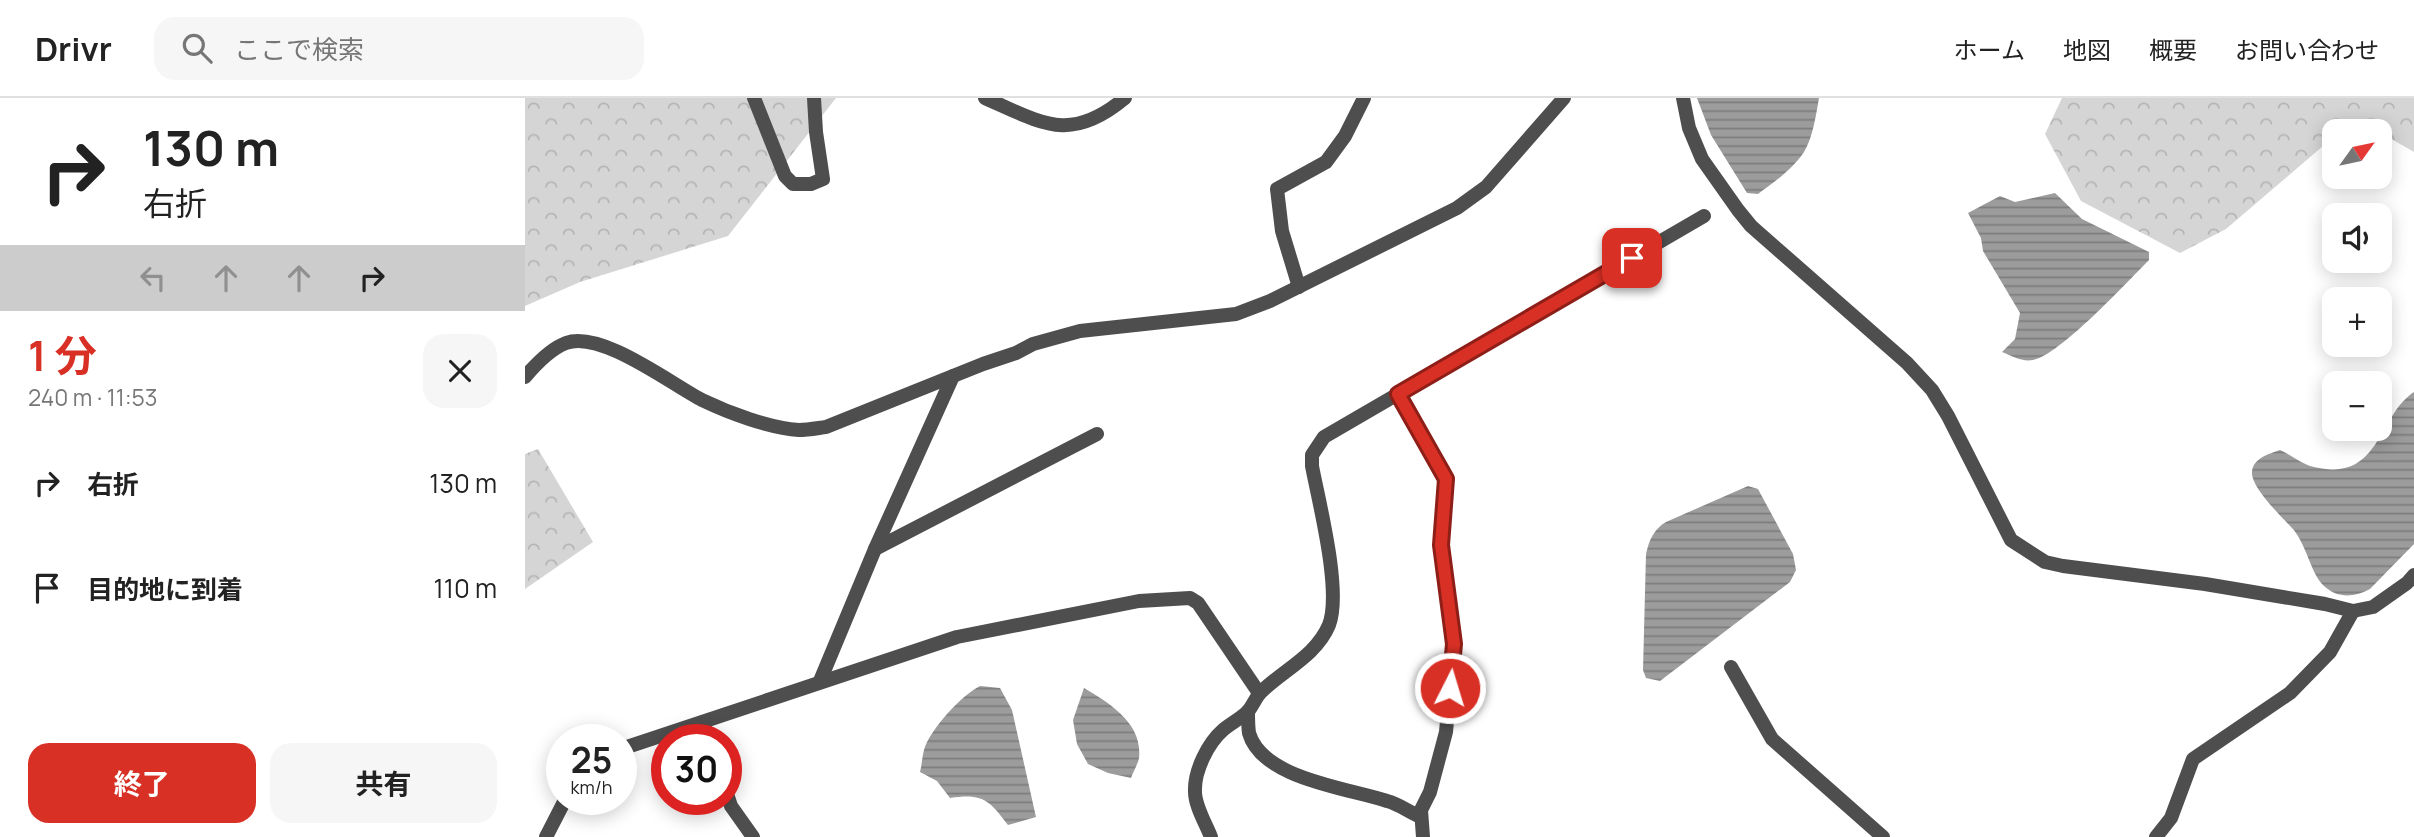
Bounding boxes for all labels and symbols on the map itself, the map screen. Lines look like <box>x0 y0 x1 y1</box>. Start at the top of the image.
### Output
north arrow <box>2322 119 2392 189</box>
pin <box>1602 228 1662 288</box>
position arrow <box>1413 651 1487 725</box>
speed limit sign: 30 <box>651 724 742 815</box>

